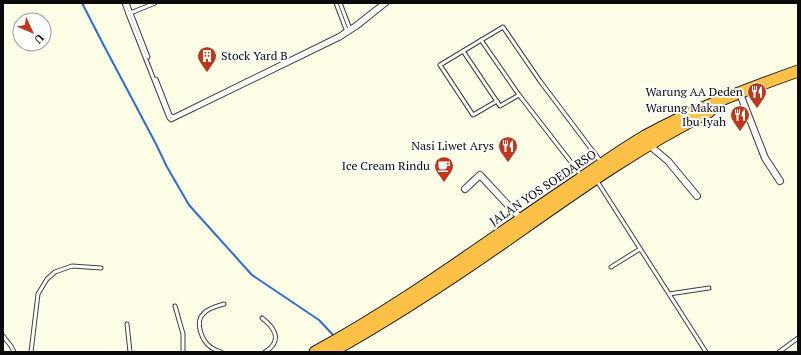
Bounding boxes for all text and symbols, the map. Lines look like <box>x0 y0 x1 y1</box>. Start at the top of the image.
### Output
north arrow <box>12 12 52 52</box>
text: U <box>31 31 47 47</box>
building icon: Stock Yard B <box>196 45 218 73</box>
place label: Stock Yard B <box>221 48 288 63</box>
restaurant icon: Warung AA Deden <box>746 81 768 109</box>
place label: Warung AA Deden <box>645 84 743 99</box>
place label: Warung Makan Ibu Iyah <box>646 100 726 129</box>
restaurant icon: Warung Makan Ibu Iyah <box>729 104 751 132</box>
restaurant icon: Nasi Liwet Arys <box>497 135 519 163</box>
place label: Nasi Liwet Arys <box>411 138 494 153</box>
street label: JALAN YOS SOEDARSO <box>486 146 599 229</box>
cafe icon: Ice Cream Rindu <box>433 155 455 183</box>
place label: Ice Cream Rindu <box>342 158 430 173</box>

